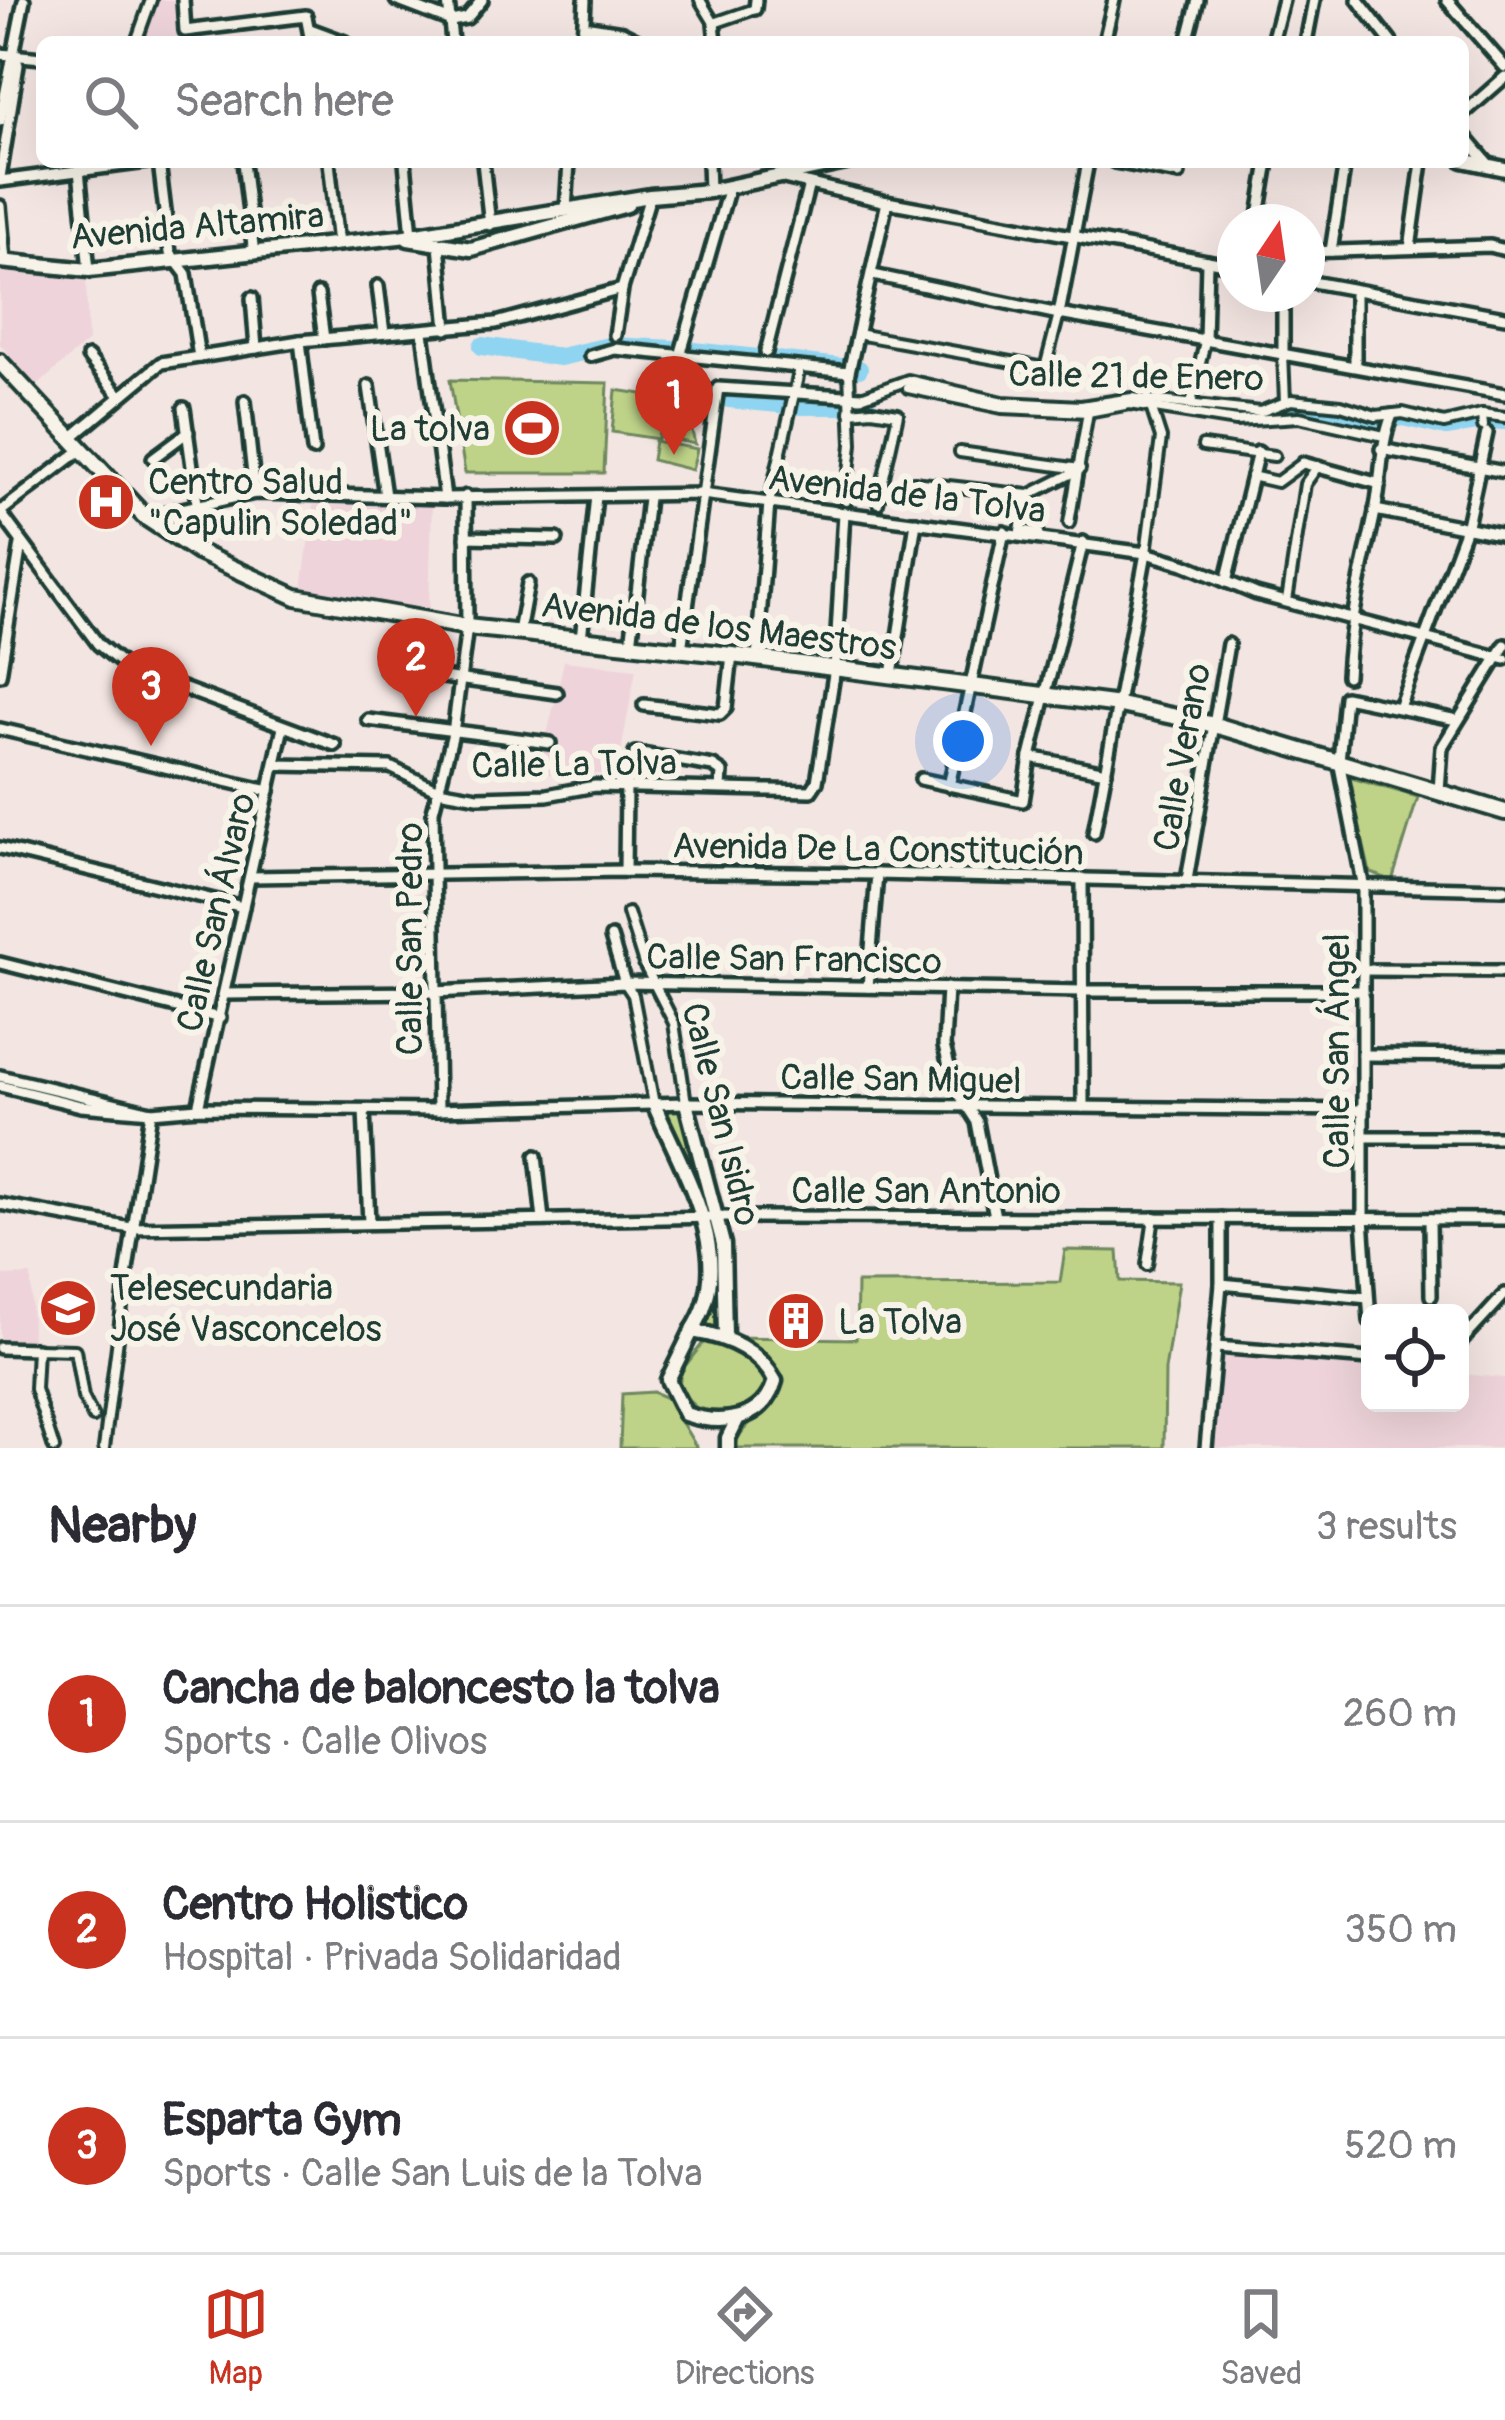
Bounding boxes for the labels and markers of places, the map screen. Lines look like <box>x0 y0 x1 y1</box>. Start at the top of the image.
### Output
pin: 1 <box>635 356 713 455</box>
sports icon: La tolva <box>501 397 563 459</box>
place label: La tolva <box>370 407 490 452</box>
place label: Centro Salud "Capulin Soledad" <box>148 460 413 546</box>
hospital icon: Centro Salud "Capulin Soledad" <box>75 471 137 533</box>
pin: 2 <box>377 618 455 717</box>
pin: 3 <box>112 647 190 746</box>
place label: Telesecundaria José Vasconcelos <box>110 1266 382 1352</box>
school or university icon: Telesecundaria José Vasconcelos <box>37 1277 99 1339</box>
building icon: La Tolva <box>765 1290 827 1352</box>
place label: La Tolva <box>838 1300 962 1345</box>

